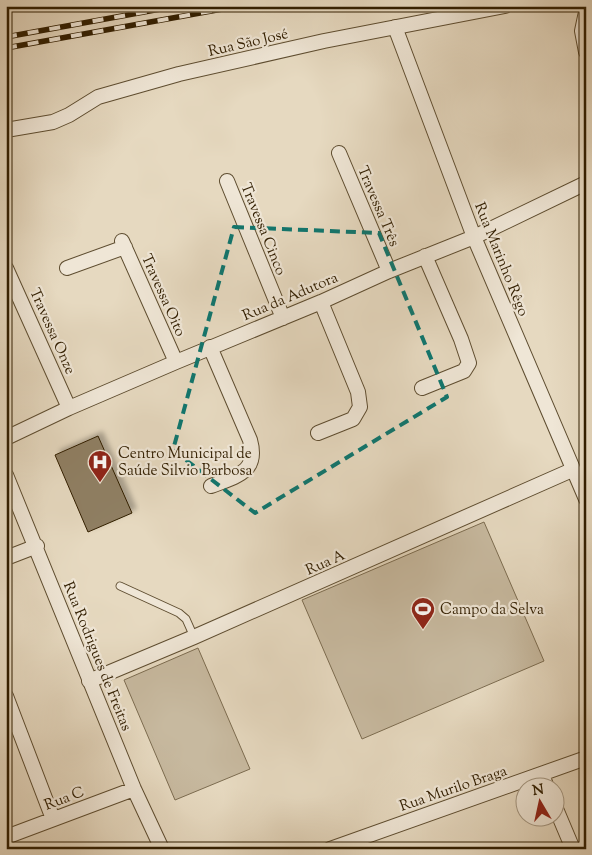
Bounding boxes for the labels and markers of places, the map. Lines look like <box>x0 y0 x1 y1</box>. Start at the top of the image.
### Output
place label: Centro Municipal de Saúde Silvio Barbosa <box>118 444 252 482</box>
hospital icon: Centro Municipal de Saúde Silvio Barbosa <box>87 449 113 483</box>
sports icon: Campo da Selva <box>410 596 436 630</box>
place label: Campo da Selva <box>440 600 544 621</box>

